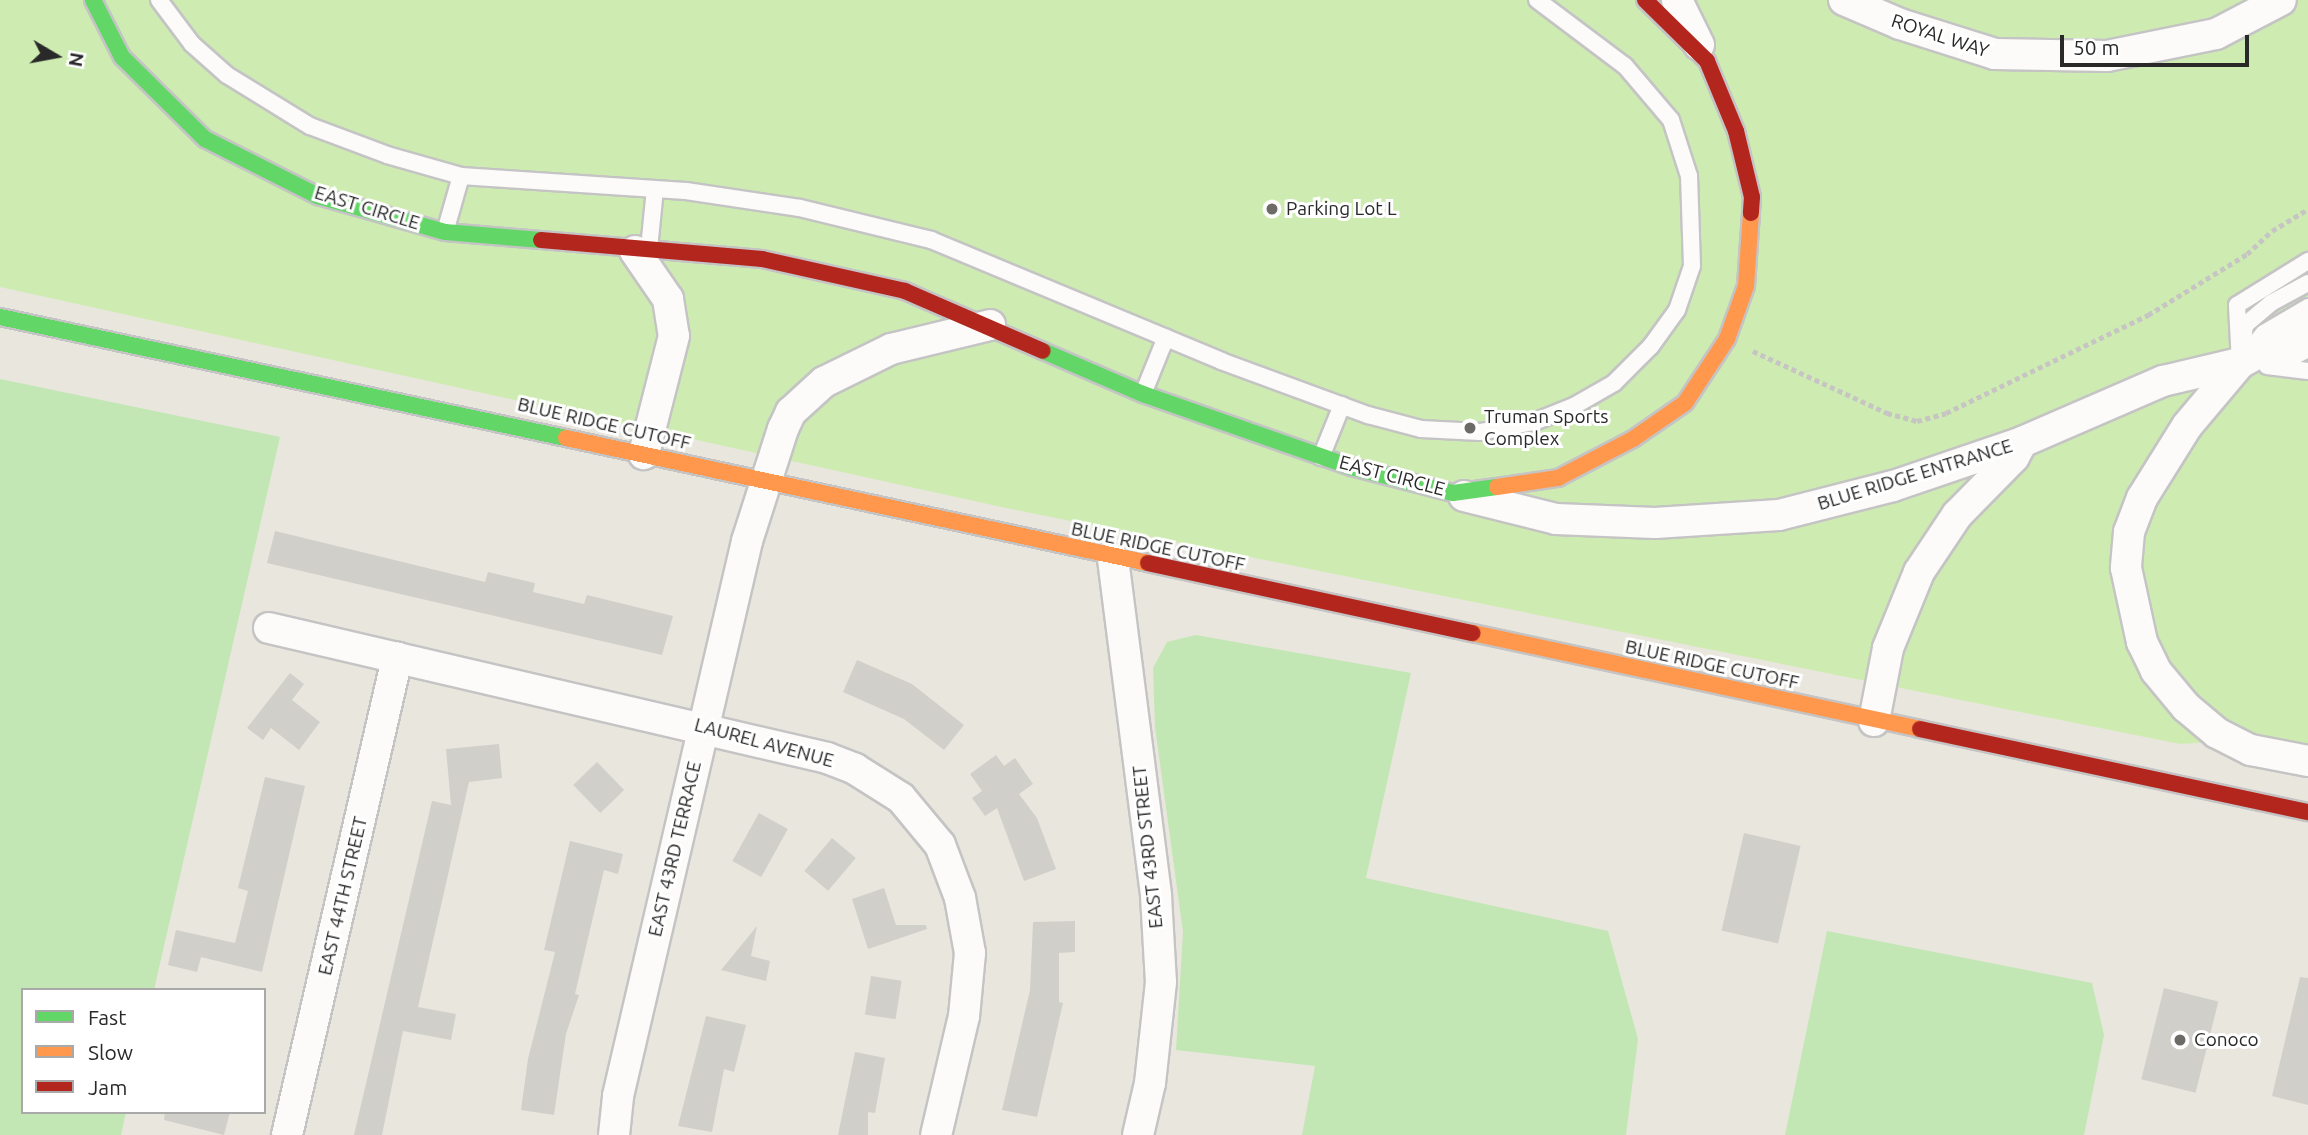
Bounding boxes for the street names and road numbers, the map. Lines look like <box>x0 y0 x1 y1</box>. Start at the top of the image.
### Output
street label: ROYAL WAY <box>1888 10 1992 62</box>
street label: EAST CIRCLE <box>312 181 422 235</box>
street label: BLUE RIDGE CUTOFF <box>515 393 693 455</box>
street label: BLUE RIDGE ENTRANCE <box>1815 434 2015 516</box>
street label: EAST CIRCLE <box>1337 451 1447 501</box>
street label: BLUE RIDGE CUTOFF <box>1069 517 1247 577</box>
street label: BLUE RIDGE CUTOFF <box>1623 635 1801 695</box>
street label: LAUREL AVENUE <box>692 713 836 773</box>
street label: EAST 43RD TERRACE <box>644 759 706 939</box>
street label: EAST 43RD STREET <box>1128 764 1168 930</box>
street label: EAST 44TH STREET <box>314 814 372 978</box>

